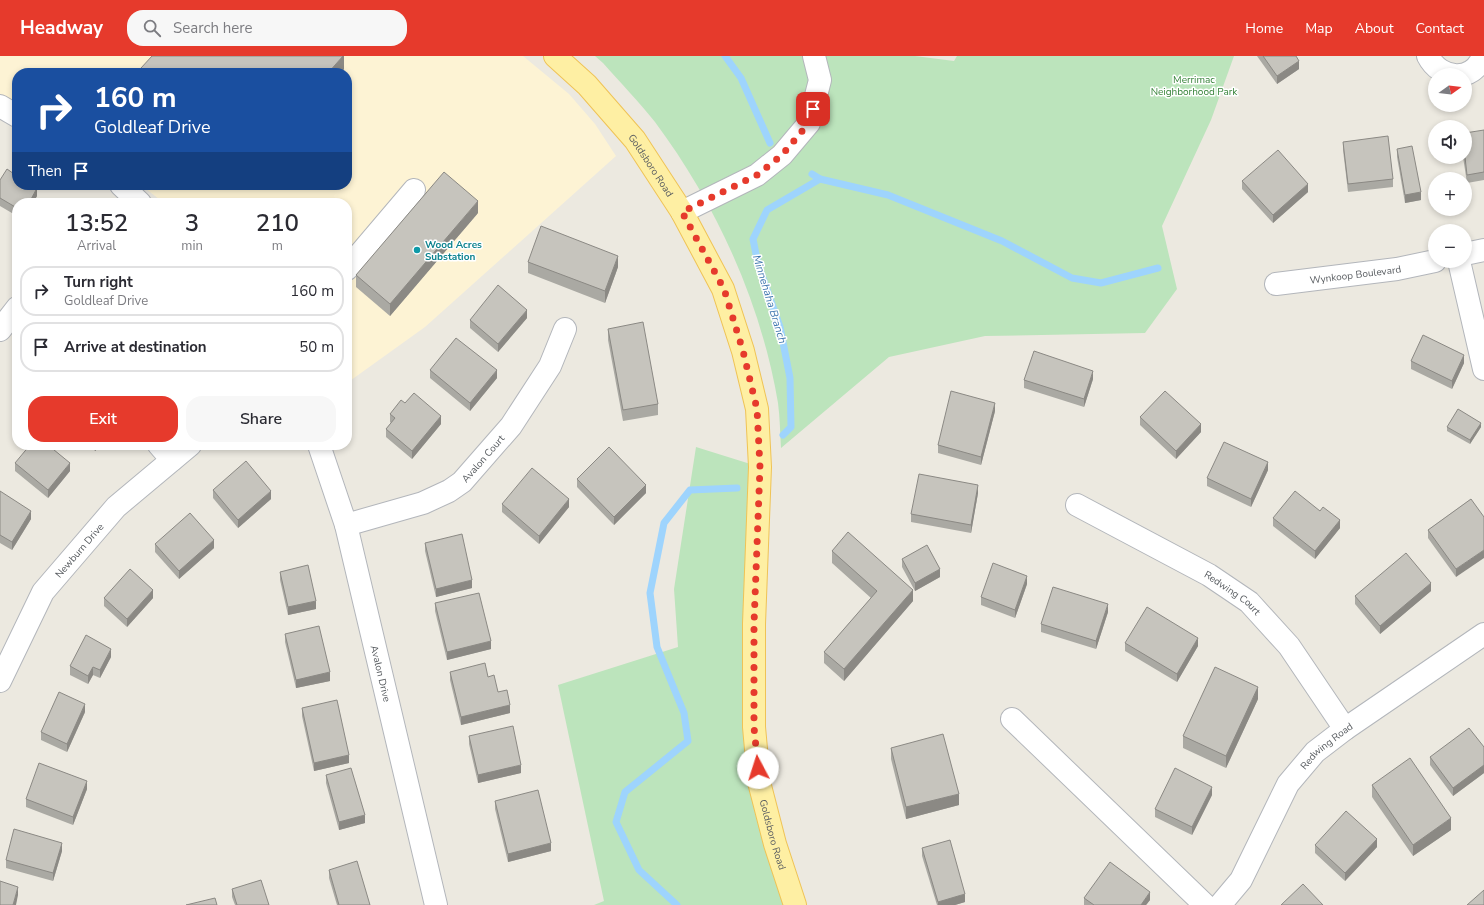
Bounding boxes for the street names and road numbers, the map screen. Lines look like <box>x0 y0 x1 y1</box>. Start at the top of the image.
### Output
street label: Goldsboro Road <box>625 131 676 200</box>
street label: Wynkoop Boulevard <box>1309 262 1403 288</box>
street label: Avalon Court <box>459 432 509 486</box>
street label: Newburn Drive <box>52 520 107 581</box>
street label: Redwing Court <box>1202 568 1264 619</box>
street label: Avalon Drive <box>367 644 394 703</box>
street label: Redwing Road <box>1297 720 1356 773</box>
street label: Goldsboro Road <box>756 798 789 872</box>

